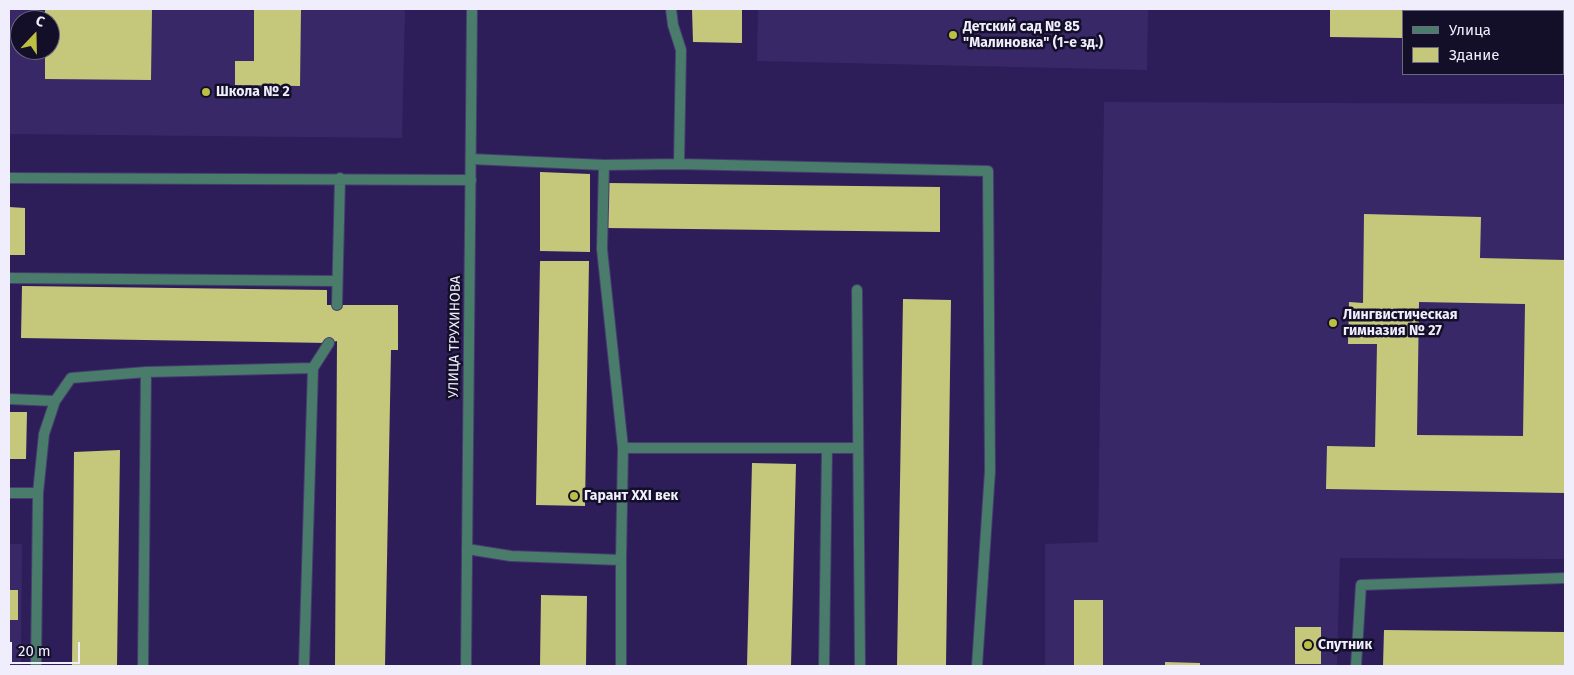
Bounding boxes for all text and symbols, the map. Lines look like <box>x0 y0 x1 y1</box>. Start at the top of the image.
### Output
north arrow <box>10 10 60 60</box>
legend <box>1402 10 1564 75</box>
text: С <box>33 12 47 31</box>
place label: Детский сад № 85 "Малиновка" (1-е зд.) <box>963 19 1103 52</box>
text: Улица <box>1449 21 1491 39</box>
marker: Детский сад № 85 "Малиновка" (1-е зд.) <box>947 29 959 41</box>
text: Здание <box>1449 46 1499 64</box>
place label: Школа № 2 <box>216 84 290 100</box>
marker: Школа № 2 <box>200 86 212 98</box>
street label: УЛИЦА ТРУХИНОВА <box>446 276 464 398</box>
place label: Лингвистическая гимназия № 27 <box>1343 307 1457 340</box>
marker: Лингвистическая гимназия № 27 <box>1327 317 1339 329</box>
place label: Гарант XXI век <box>584 488 678 504</box>
marker: Гарант XXI век <box>568 490 580 502</box>
scale bar <box>12 632 82 664</box>
place label: Спутник <box>1318 637 1372 653</box>
marker: Спутник <box>1302 639 1314 651</box>
text: 20 m <box>18 642 51 660</box>

